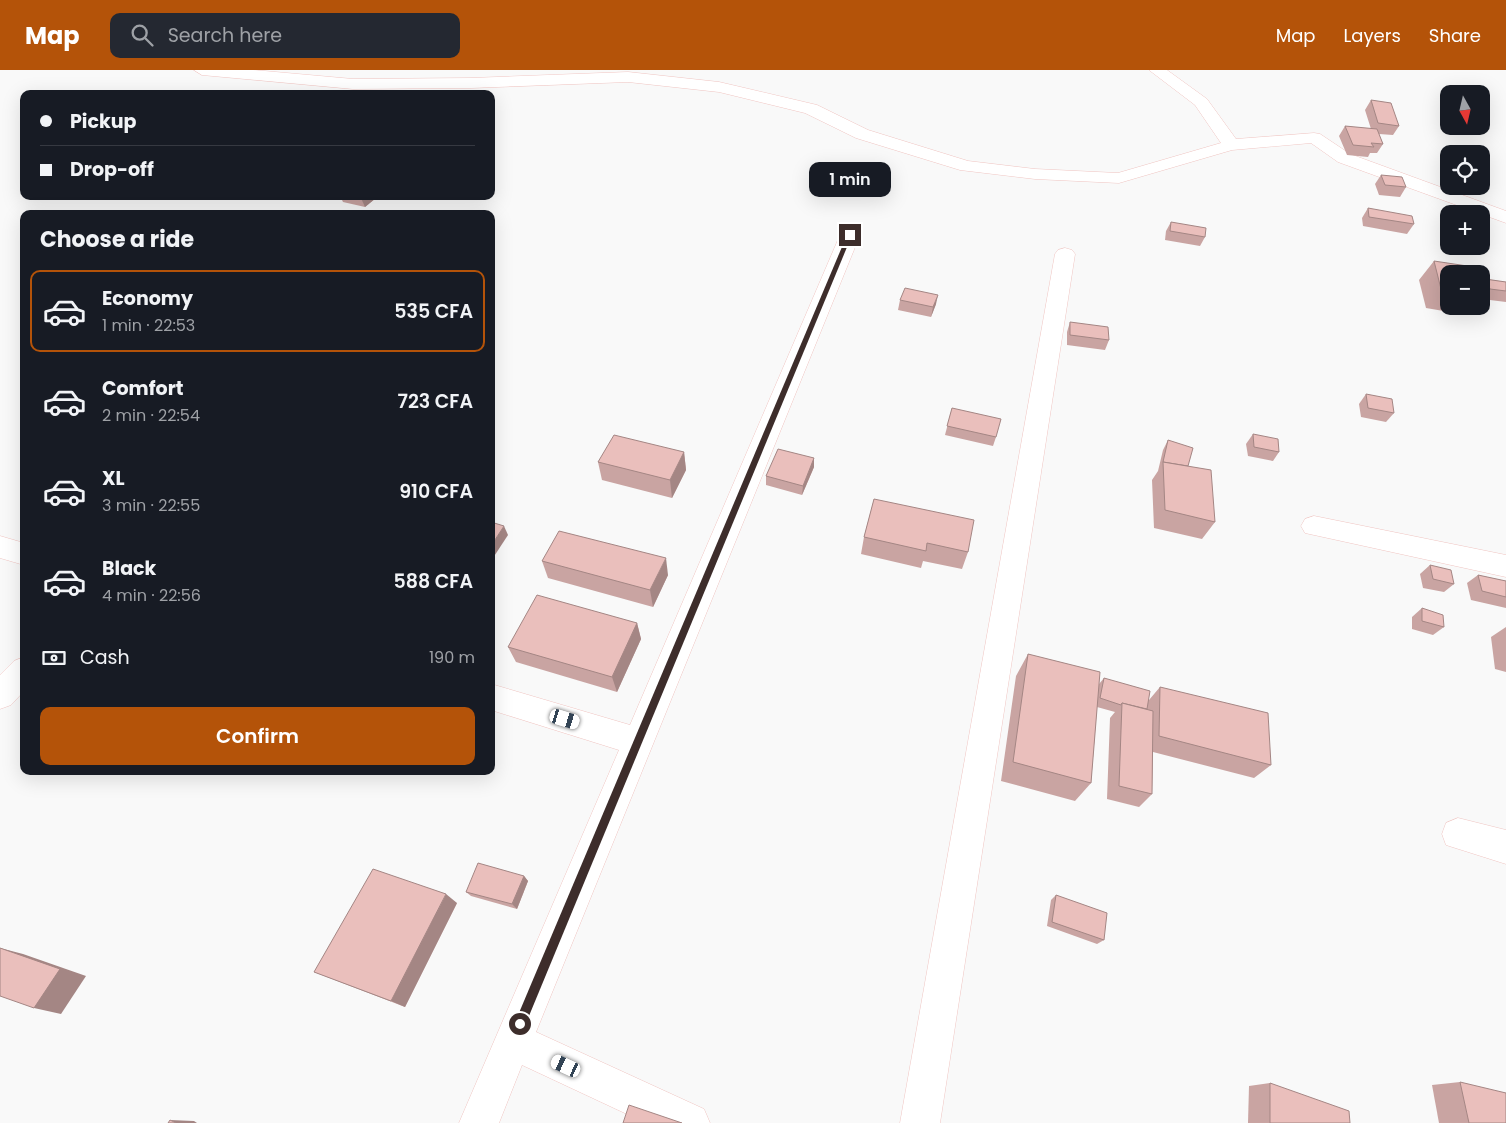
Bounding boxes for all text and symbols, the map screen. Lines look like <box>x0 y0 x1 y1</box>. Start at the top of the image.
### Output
search box <box>110 13 460 58</box>
text: Map <box>25 19 80 52</box>
icon: search <box>128 21 156 49</box>
text: Search here <box>168 22 282 49</box>
text: Map <box>1276 23 1316 48</box>
text: Layers <box>1344 23 1401 48</box>
text: Share <box>1429 23 1481 48</box>
north arrow <box>1440 85 1490 135</box>
map controls <box>1440 85 1490 315</box>
text: Pickup <box>70 108 136 135</box>
button: locate <box>1440 145 1490 195</box>
text: Drop-off <box>70 156 154 183</box>
callout: 1 min <box>809 162 891 198</box>
text: 1 min <box>829 168 871 191</box>
button: + <box>1440 205 1490 255</box>
text: Choose a ride <box>40 224 194 255</box>
route end <box>839 224 861 246</box>
button: − <box>1440 265 1490 315</box>
text: Economy <box>102 285 193 312</box>
icon: car <box>42 289 87 334</box>
text: 535 CFA <box>394 298 473 325</box>
text: 1 min · 22:53 <box>102 314 195 337</box>
text: Comfort <box>102 375 184 402</box>
icon: car <box>42 379 87 424</box>
text: 723 CFA <box>398 388 473 415</box>
text: 2 min · 22:54 <box>102 404 200 427</box>
text: XL <box>102 465 125 492</box>
icon: car <box>42 469 87 514</box>
text: 910 CFA <box>399 478 473 505</box>
text: 3 min · 22:55 <box>102 494 200 517</box>
text: Black <box>102 555 156 582</box>
icon: car <box>42 559 87 604</box>
text: 588 CFA <box>394 568 473 595</box>
text: 4 min · 22:56 <box>102 584 201 607</box>
icon: cash <box>40 644 68 672</box>
text: Cash <box>80 644 130 671</box>
text: 190 m <box>429 646 475 669</box>
button: Confirm <box>40 707 475 765</box>
car <box>548 707 581 731</box>
route start <box>509 1013 531 1035</box>
car <box>549 1053 582 1079</box>

